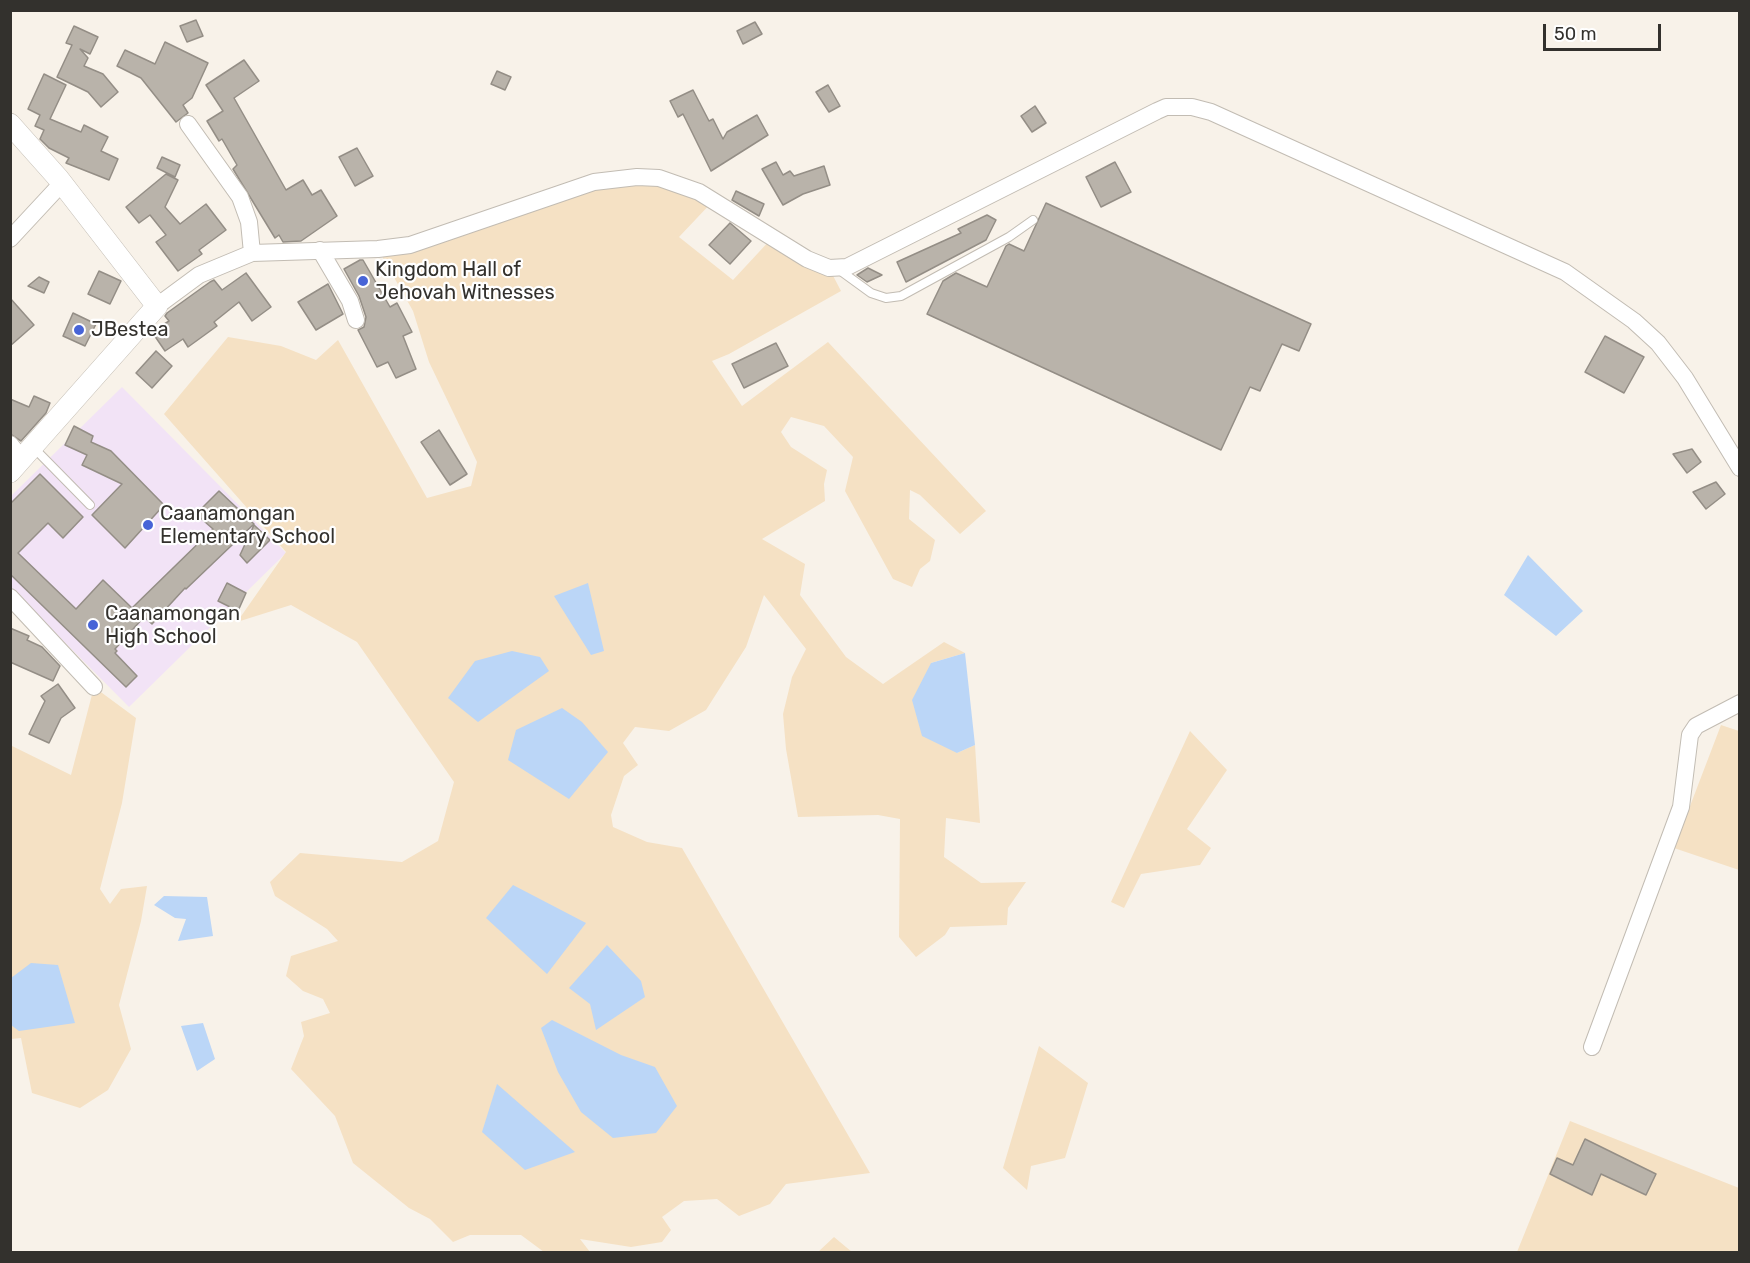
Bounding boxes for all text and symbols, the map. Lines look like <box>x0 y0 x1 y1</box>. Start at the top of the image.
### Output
scale bar <box>1546 12 1664 50</box>
text: 50 m <box>1554 23 1597 45</box>
place label: Kingdom Hall of Jehovah Witnesses <box>375 258 555 305</box>
marker: Kingdom Hall of Jehovah Witnesses <box>356 274 370 288</box>
place label: JBestea <box>91 318 168 342</box>
marker: JBestea <box>72 323 86 337</box>
place label: Caanamongan Elementary School <box>160 502 335 549</box>
marker: Caanamongan Elementary School <box>141 518 155 532</box>
place label: Caanamongan High School <box>105 602 240 649</box>
marker: Caanamongan High School <box>86 618 100 632</box>

